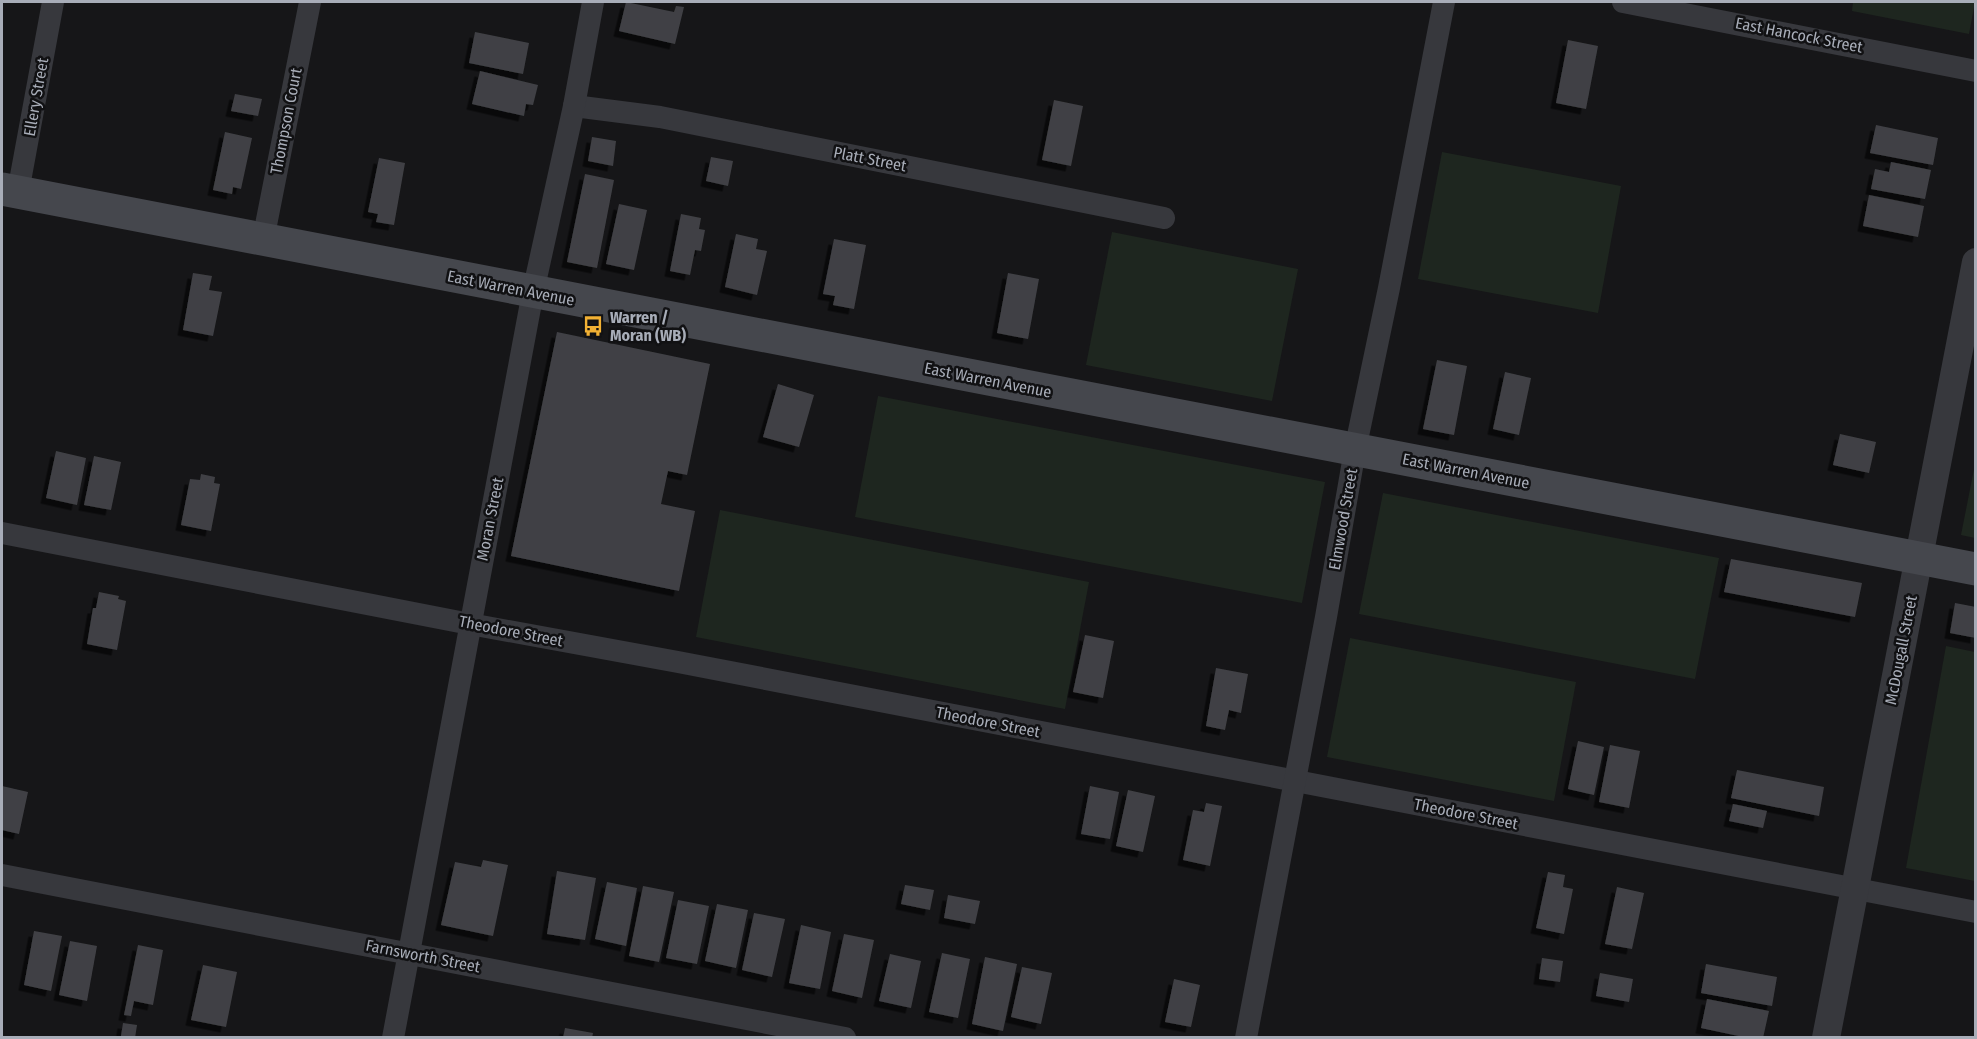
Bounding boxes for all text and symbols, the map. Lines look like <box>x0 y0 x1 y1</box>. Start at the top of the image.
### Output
street label: East Hancock Street <box>1734 13 1865 57</box>
street label: Ellery Street <box>20 55 52 138</box>
street label: Thompson Court <box>266 65 306 176</box>
street label: Platt Street <box>832 143 909 176</box>
street label: East Warren Avenue <box>446 266 576 310</box>
place label: Warren / Moran (WB) <box>610 308 686 345</box>
bus stop icon: Warren / Moran (WB) <box>581 314 605 338</box>
street label: East Warren Avenue <box>923 358 1053 402</box>
street label: East Warren Avenue <box>1401 449 1531 493</box>
street label: Elmwood Street <box>1325 466 1361 571</box>
street label: Moran Street <box>473 475 508 562</box>
street label: McDougall Street <box>1881 593 1921 706</box>
street label: Theodore Street <box>458 612 565 651</box>
street label: Theodore Street <box>935 703 1042 742</box>
street label: Theodore Street <box>1413 795 1520 834</box>
street label: Farnsworth Street <box>364 936 482 977</box>

